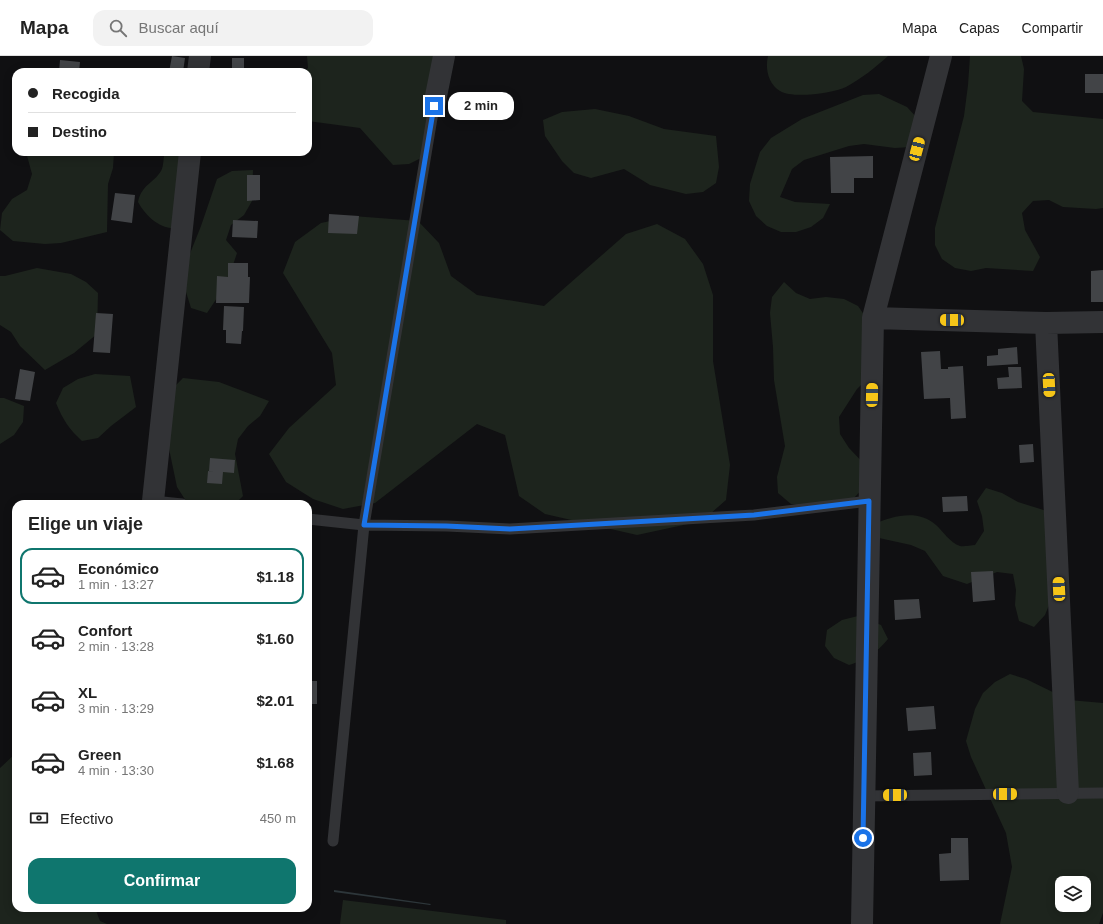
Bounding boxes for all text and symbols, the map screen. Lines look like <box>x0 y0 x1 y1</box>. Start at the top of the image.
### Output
search box <box>93 10 373 46</box>
text: Mapa <box>20 17 69 38</box>
icon: search <box>107 17 129 39</box>
text: Buscar aquí <box>139 19 219 36</box>
text: Mapa <box>902 20 937 36</box>
text: Capas <box>959 20 1000 36</box>
text: Compartir <box>1022 20 1083 36</box>
text: Recogida <box>52 85 120 102</box>
callout: 2 min <box>448 92 514 120</box>
route end <box>425 97 443 115</box>
text: 2 min <box>464 98 498 113</box>
text: Destino <box>52 123 107 140</box>
car <box>908 136 926 162</box>
car <box>940 314 964 326</box>
car <box>1042 373 1056 397</box>
car <box>866 383 878 407</box>
text: Elige un viaje <box>28 514 143 534</box>
icon: car <box>30 558 66 594</box>
text: Económico <box>78 560 159 577</box>
text: $1.18 <box>256 568 294 585</box>
text: 1 min · 13:27 <box>78 577 154 592</box>
car <box>1052 577 1066 601</box>
icon: car <box>30 620 66 656</box>
text: Confort <box>78 622 132 639</box>
text: $1.60 <box>256 630 294 647</box>
text: 2 min · 13:28 <box>78 639 154 654</box>
icon: car <box>30 682 66 718</box>
text: XL <box>78 684 97 701</box>
text: $2.01 <box>256 692 294 709</box>
text: 3 min · 13:29 <box>78 701 154 716</box>
icon: car <box>30 744 66 780</box>
text: Green <box>78 746 121 763</box>
text: $1.68 <box>256 754 294 771</box>
text: 4 min · 13:30 <box>78 763 154 778</box>
car <box>993 788 1017 800</box>
car <box>883 789 907 801</box>
icon: cash <box>28 807 50 829</box>
text: Efectivo <box>60 810 113 827</box>
text: 450 m <box>260 811 296 826</box>
route start <box>854 829 872 847</box>
button: Confirmar <box>28 858 296 904</box>
map controls <box>1055 876 1091 912</box>
button: layers <box>1055 876 1091 912</box>

